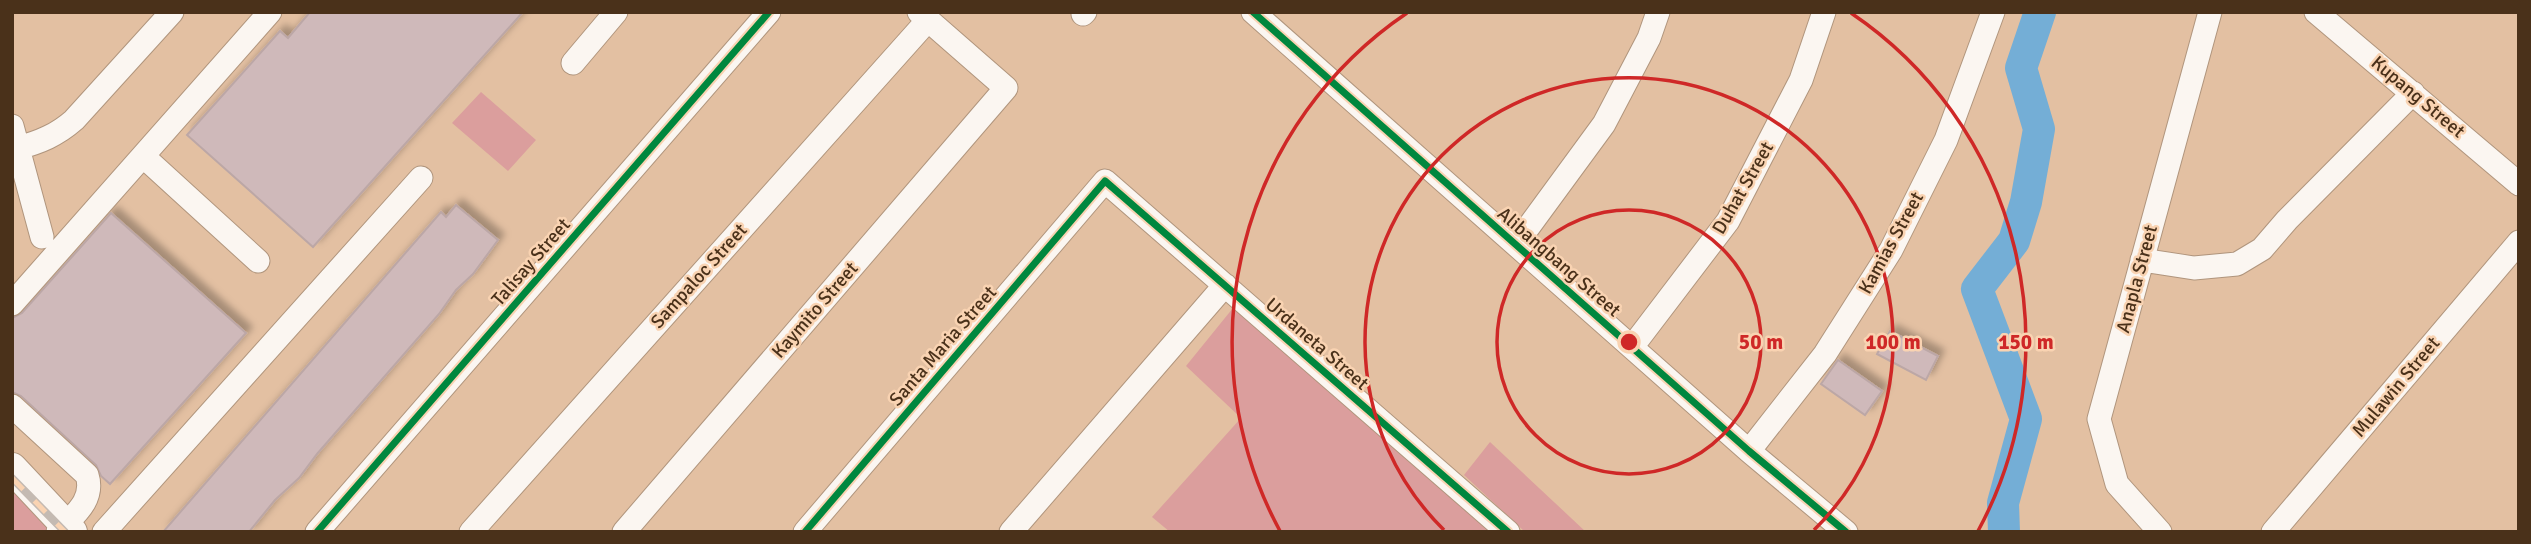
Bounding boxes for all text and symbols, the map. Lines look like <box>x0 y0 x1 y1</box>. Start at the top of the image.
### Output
street label: Kupang Street <box>2366 51 2470 143</box>
street label: Duhat Street <box>1707 137 1779 239</box>
street label: Kamias Street <box>1853 188 1929 298</box>
street label: Alibangbang Street <box>1492 202 1626 322</box>
street label: Talisay Street <box>486 213 576 311</box>
street label: Sampaloc Street <box>646 218 753 333</box>
street label: Anapla Street <box>2111 222 2163 336</box>
street label: Kaymito Street <box>767 257 864 363</box>
street label: Santa Maria Street <box>884 281 1002 411</box>
street label: Urdaneta Street <box>1260 293 1374 396</box>
text: 50 m <box>1739 329 1783 355</box>
text: 100 m <box>1865 329 1921 355</box>
text: 150 m <box>1998 329 2054 355</box>
centre of rings <box>1617 330 1641 354</box>
street label: Mulawin Street <box>2347 332 2445 442</box>

